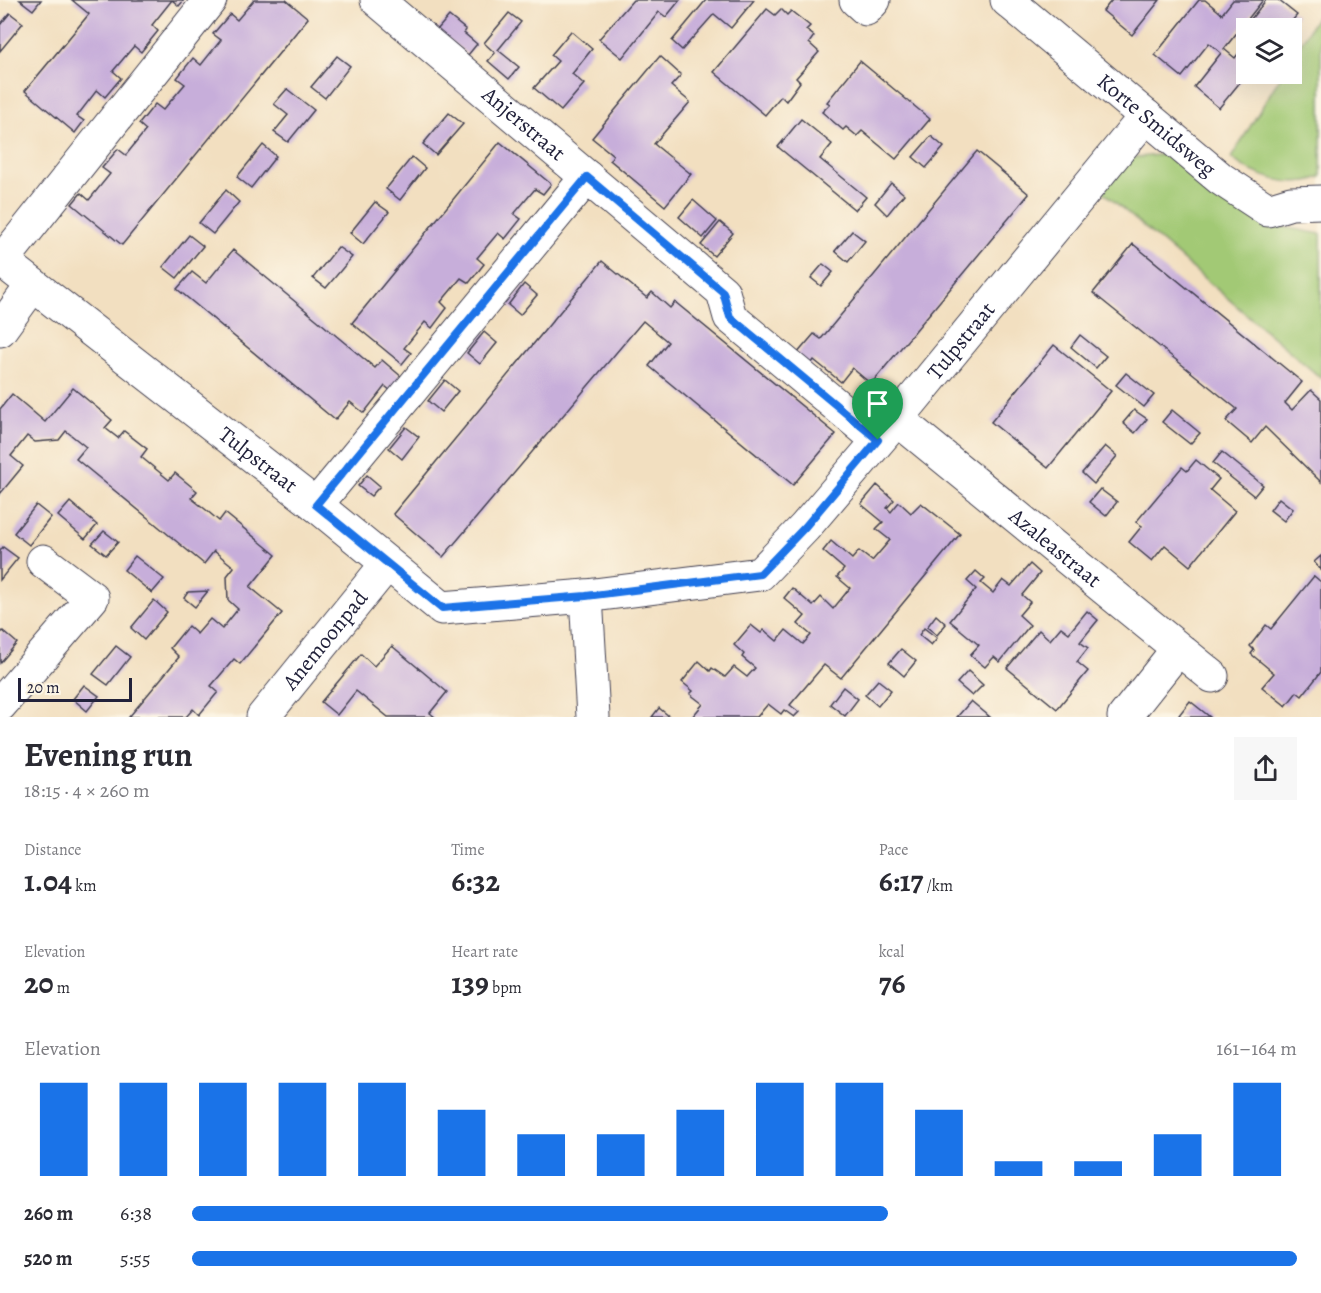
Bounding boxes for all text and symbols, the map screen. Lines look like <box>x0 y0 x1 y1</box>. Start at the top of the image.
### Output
map controls <box>1236 18 1302 84</box>
button: layers <box>1236 18 1302 84</box>
street label: Korte Smidsweg <box>1091 67 1222 184</box>
street label: Anjerstraat <box>475 79 572 168</box>
street label: Tulpstraat <box>920 296 1002 386</box>
pin <box>852 378 903 440</box>
icon: arrive <box>861 387 894 420</box>
street label: Tulpstraat <box>212 420 304 500</box>
street label: Azaleastraat <box>1002 501 1108 595</box>
street label: Anemoonpad <box>275 584 375 697</box>
scale bar <box>18 675 132 702</box>
text: 20 m <box>27 677 60 699</box>
text: Evening run <box>24 732 193 777</box>
button: share <box>1234 737 1297 800</box>
text: 18:15 · 4 × 260 m <box>24 777 150 804</box>
text: Distance <box>24 839 81 861</box>
text: Time <box>451 839 485 861</box>
text: Pace <box>879 839 908 861</box>
text: 1.04 <box>24 861 72 901</box>
text: 6:32 <box>451 861 500 901</box>
text: 6:17 <box>879 861 923 901</box>
text: km <box>72 875 97 897</box>
text: /km <box>923 875 953 897</box>
text: Elevation <box>24 941 85 963</box>
text: Heart rate <box>451 941 518 963</box>
text: kcal <box>879 941 904 963</box>
text: 20 <box>24 963 54 1003</box>
text: 139 <box>451 963 489 1003</box>
text: 76 <box>879 963 905 1003</box>
text: m <box>54 977 70 999</box>
text: bpm <box>489 977 522 999</box>
text: Elevation <box>24 1035 101 1062</box>
text: 161–164 m <box>1216 1035 1297 1062</box>
text: 260 m <box>24 1200 73 1227</box>
text: 6:38 <box>120 1200 152 1227</box>
text: 520 m <box>24 1245 73 1272</box>
text: 5:55 <box>120 1245 151 1272</box>

